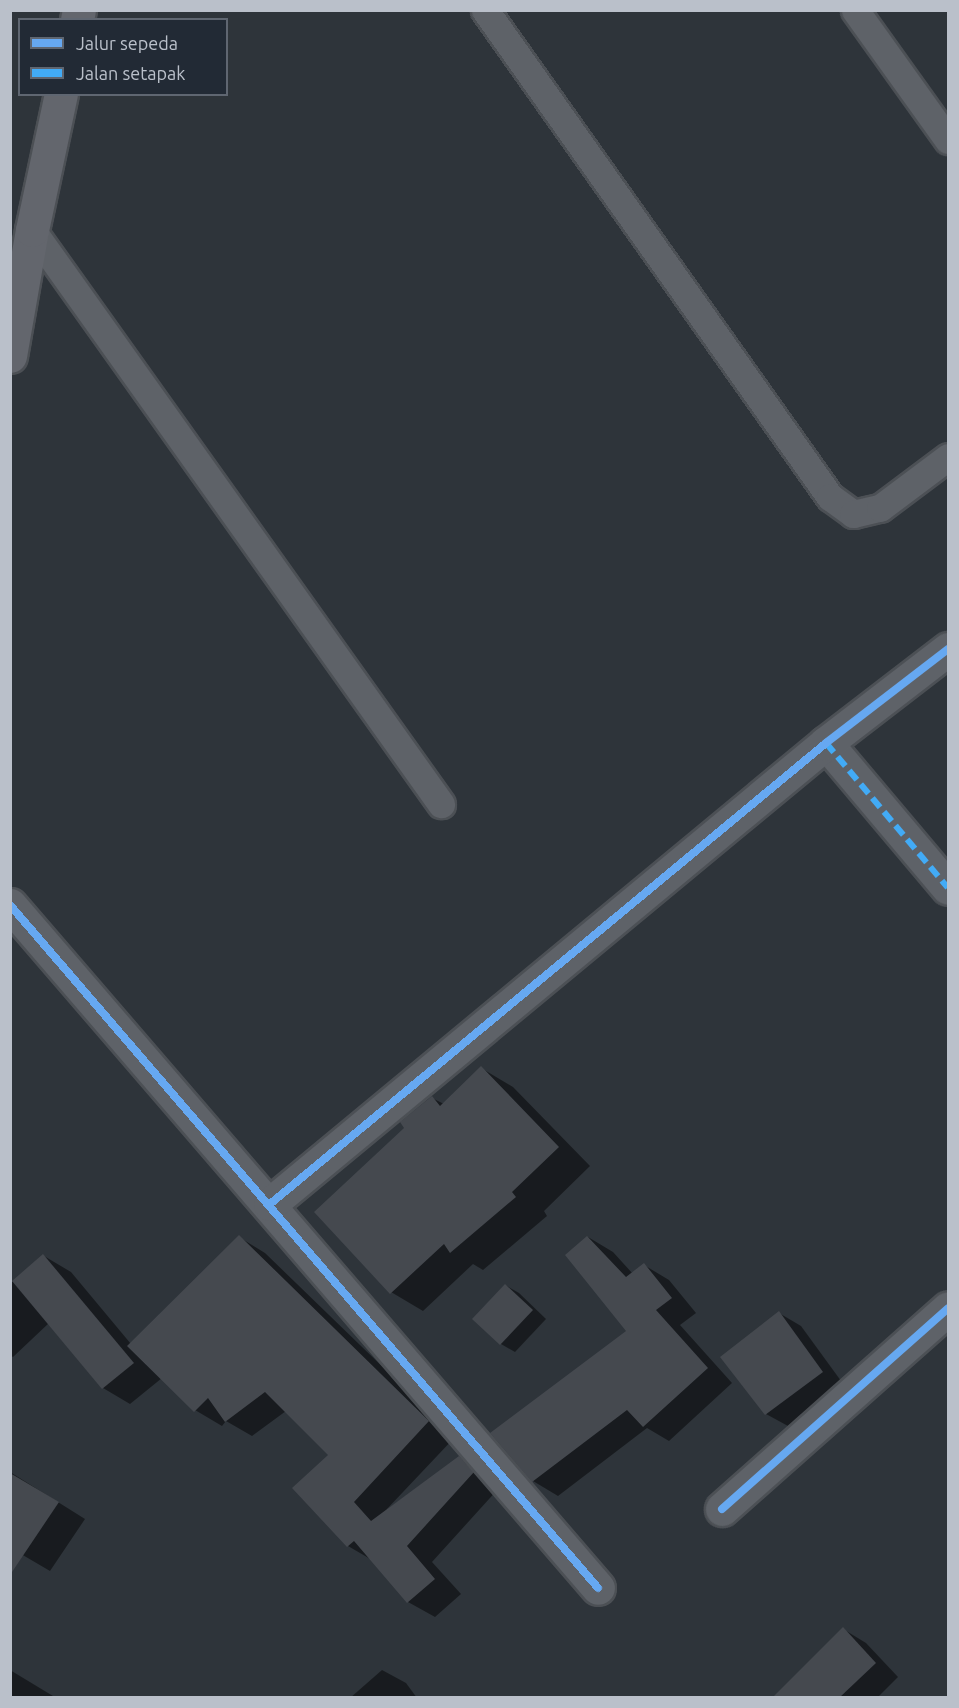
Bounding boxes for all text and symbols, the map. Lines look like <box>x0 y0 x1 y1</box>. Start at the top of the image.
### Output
legend <box>18 18 228 96</box>
text: Jalur sepeda <box>76 33 178 53</box>
text: Jalan setapak <box>76 63 185 83</box>

